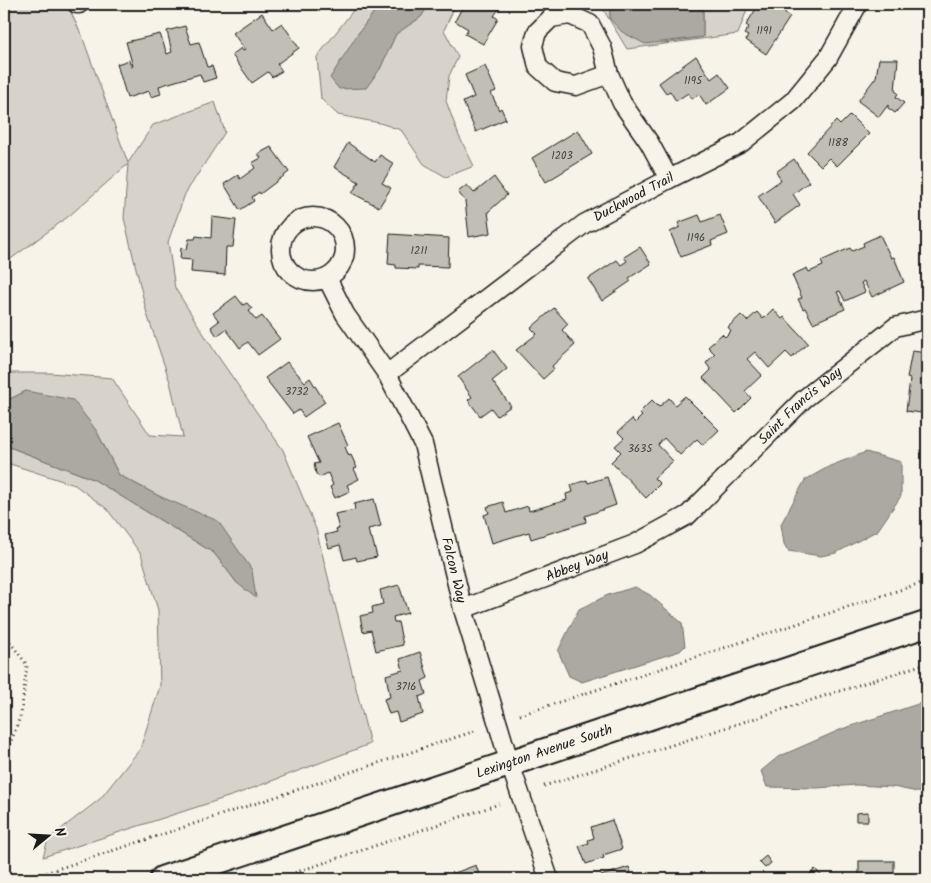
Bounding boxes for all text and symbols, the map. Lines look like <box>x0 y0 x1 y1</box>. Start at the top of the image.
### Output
house number: 1191 <box>756 22 772 40</box>
house number: 1195 <box>684 72 703 90</box>
house number: 1188 <box>828 134 848 152</box>
house number: 1203 <box>551 147 573 165</box>
street label: Duckwood Trail <box>589 167 679 228</box>
house number: 1196 <box>687 229 705 247</box>
house number: 1211 <box>411 242 427 260</box>
street label: Saint Francis Way <box>753 361 847 450</box>
house number: 3732 <box>285 383 309 401</box>
house number: 3635 <box>628 440 653 458</box>
street label: Falcon Way <box>435 535 472 606</box>
street label: Abbey Way <box>542 544 612 588</box>
house number: 3716 <box>396 678 416 696</box>
street label: Lexington Avenue South <box>473 719 615 785</box>
north arrow <box>22 810 72 860</box>
text: N <box>48 825 71 840</box>

